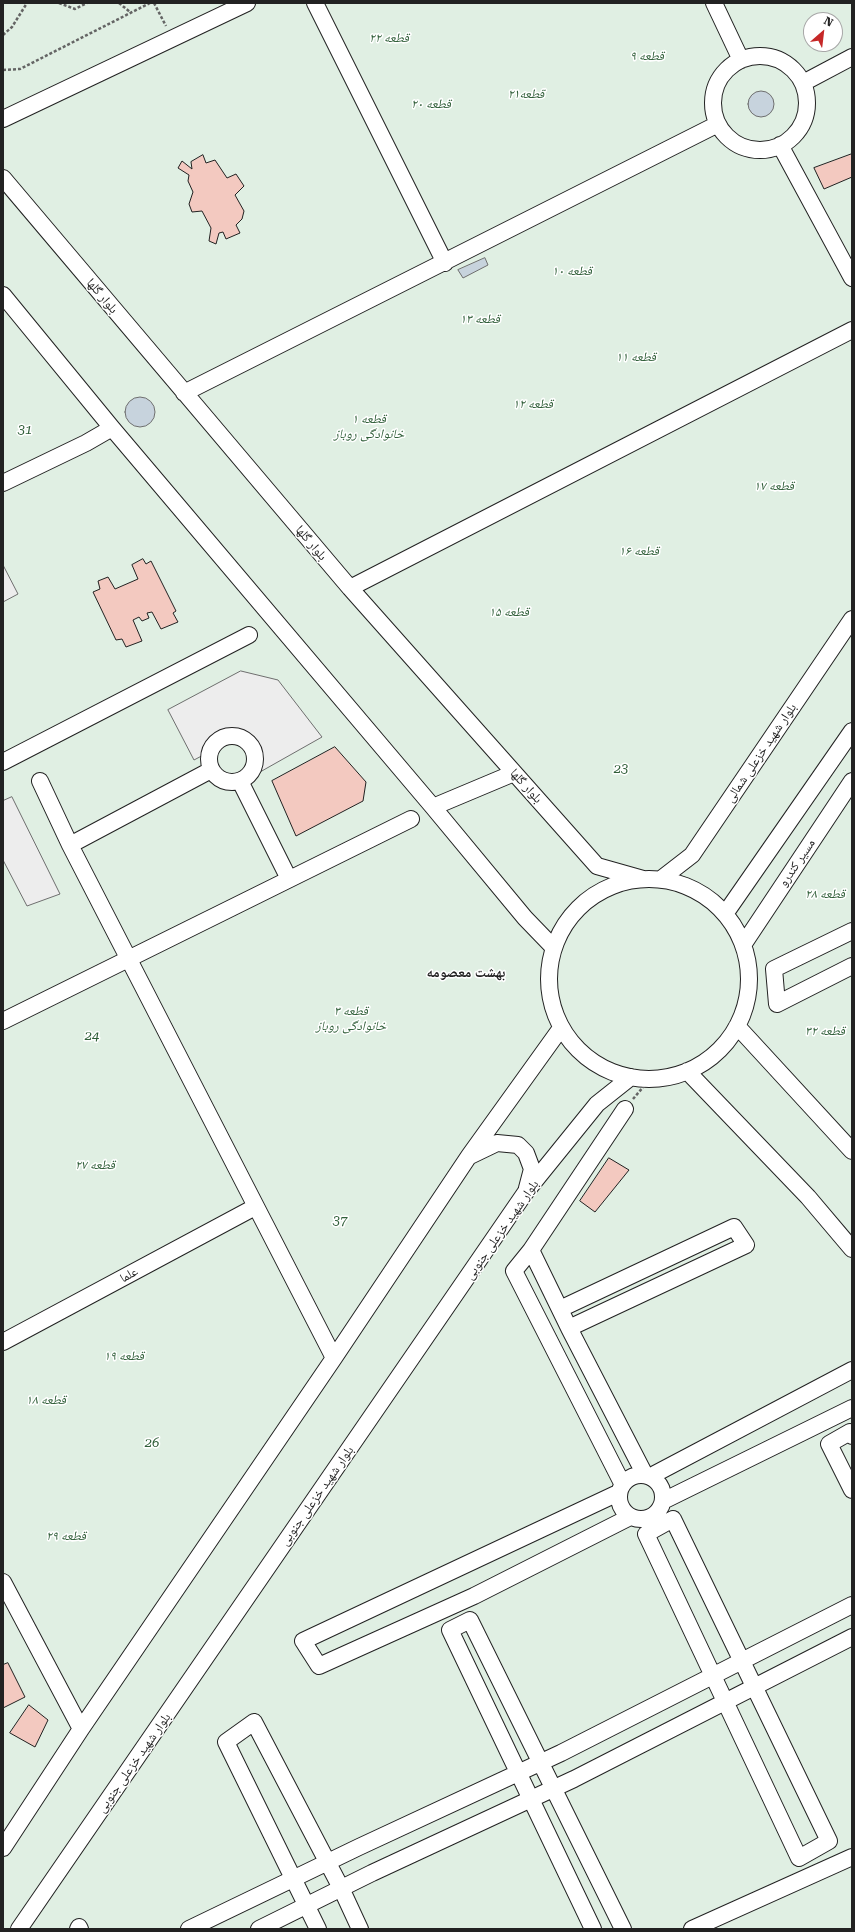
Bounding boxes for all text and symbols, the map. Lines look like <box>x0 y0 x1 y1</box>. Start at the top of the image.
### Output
north arrow <box>803 12 843 52</box>
text: N <box>822 14 835 30</box>
park label: قطعه ۲۲ <box>369 30 409 46</box>
park label: قطعه ۹ <box>630 48 664 64</box>
park label: قطعه۲۱ <box>508 86 544 102</box>
park label: قطعه ۲۰ <box>411 96 451 112</box>
park label: قطعه ۱۰ <box>552 263 592 279</box>
street label: بلوار گلها <box>83 275 121 317</box>
park label: قطعه ۱۳ <box>460 311 500 327</box>
park label: قطعه ۱۱ <box>616 349 656 365</box>
park label: قطعه ۱۲ <box>513 396 553 412</box>
park label: قطعه ۱ خانوادگی روباز <box>334 411 404 442</box>
park label: 31 <box>18 422 32 438</box>
park label: قطعه ۱۷ <box>754 478 794 494</box>
street label: بلوار گلها <box>292 522 330 564</box>
park label: قطعه ۱۶ <box>619 543 659 559</box>
park label: قطعه ۱۵ <box>489 604 529 620</box>
street label: بلوار شهید خزعلی شمالی <box>722 700 800 806</box>
park label: 23 <box>614 761 628 777</box>
street label: بلوار گلها <box>506 766 546 806</box>
street label: مسیر کندرو <box>775 836 819 890</box>
park label: قطعه ۲۸ <box>805 886 845 902</box>
district label: بهشت معصومه <box>427 965 505 981</box>
park label: قطعه ۳ خانوادگی روباز <box>316 1003 386 1034</box>
park label: قطعه ۳۲ <box>805 1023 845 1039</box>
park label: 24 <box>85 1028 99 1044</box>
park label: قطعه ۲۷ <box>75 1157 115 1173</box>
street label: بلوار شهید خزعلی جنوبی <box>462 1177 542 1283</box>
park label: 37 <box>333 1213 347 1229</box>
street label: علما <box>117 1264 141 1286</box>
park label: قطعه ۱۹ <box>104 1348 144 1364</box>
park label: قطعه ۱۸ <box>26 1392 66 1408</box>
park label: 26 <box>145 1435 159 1451</box>
street label: بلوار شهید خزعلی جنوبی <box>277 1443 357 1549</box>
park label: قطعه ۲۹ <box>46 1528 86 1544</box>
street label: بلوار شهید خزعلی جنوبی <box>94 1710 174 1816</box>

